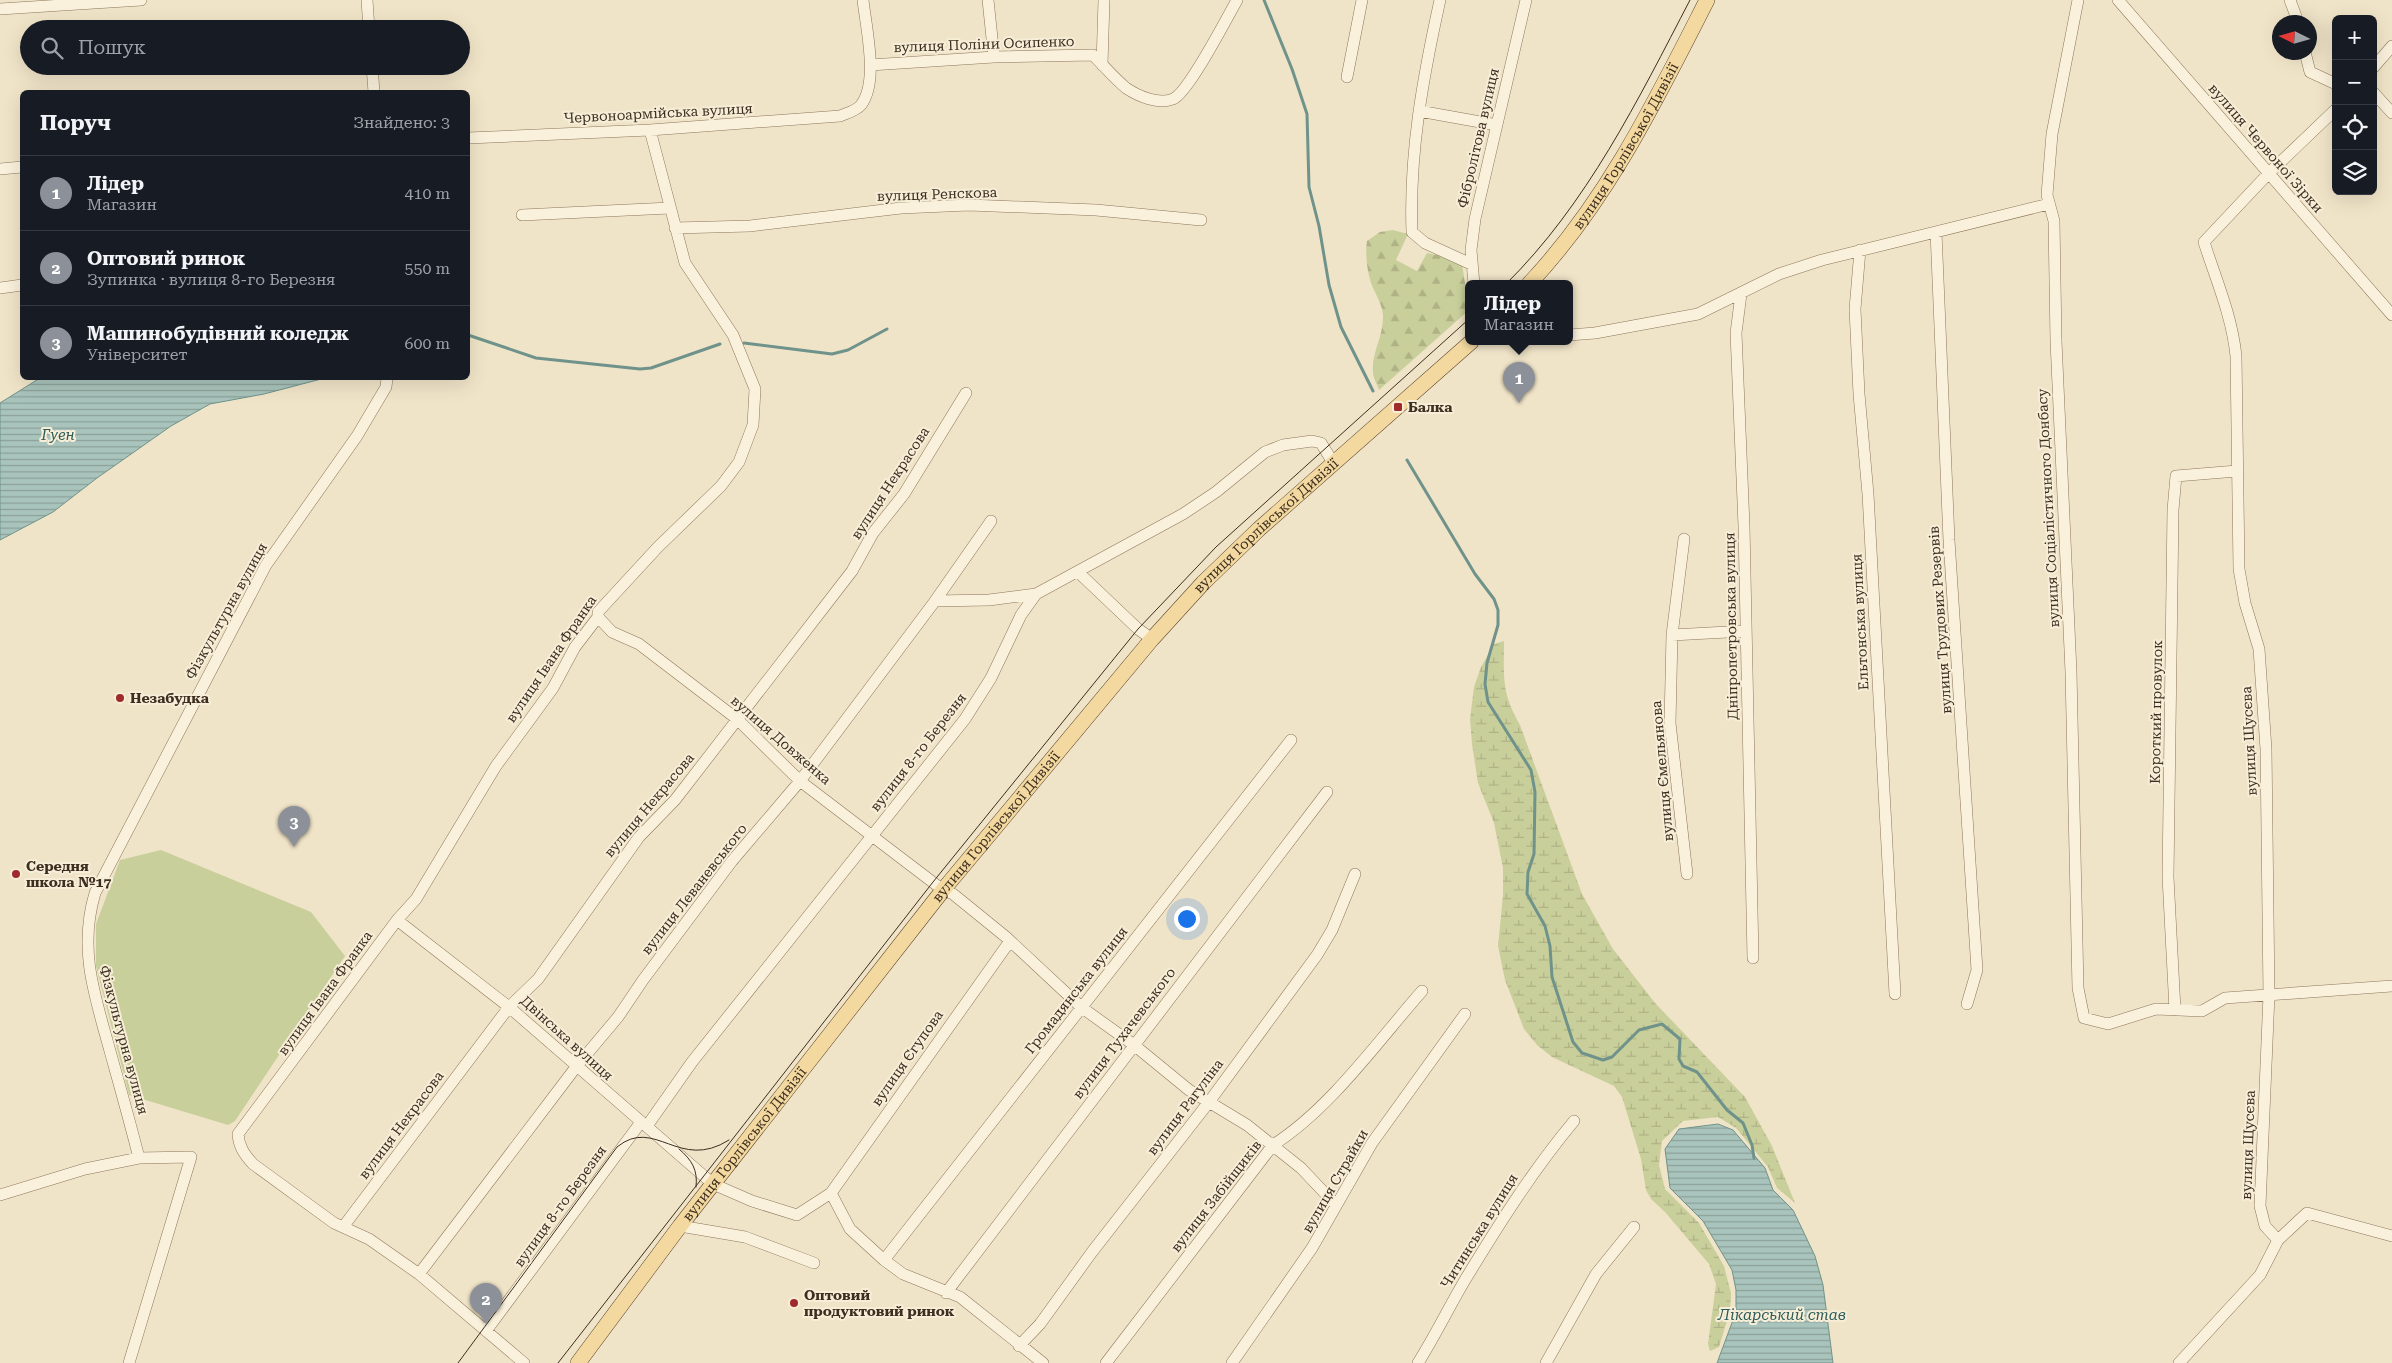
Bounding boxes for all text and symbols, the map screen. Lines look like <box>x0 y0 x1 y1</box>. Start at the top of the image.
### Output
north arrow <box>2272 15 2317 60</box>
map controls <box>2332 15 2377 195</box>
button: + <box>2332 15 2377 60</box>
search box <box>20 20 470 75</box>
street label: вулиця Поліни Осипенко <box>893 33 1075 55</box>
icon: search <box>38 34 66 62</box>
text: Пошук <box>78 36 146 59</box>
street label: вулиця Горлівської Дивізії <box>1570 60 1682 232</box>
button: − <box>2332 60 2377 105</box>
street label: Фібролітова вулиця <box>1454 67 1502 209</box>
street label: вулиця Червоної Зірки <box>2206 80 2326 216</box>
street label: Червоноармійська вулиця <box>563 100 753 126</box>
button: locate <box>2332 105 2377 150</box>
text: Поруч <box>40 111 111 135</box>
text: Знайдено: 3 <box>353 113 450 132</box>
button: layers <box>2332 150 2377 195</box>
text: Лідер <box>87 172 144 195</box>
text: 1 <box>52 184 60 203</box>
text: 410 m <box>404 184 450 203</box>
street label: вулиця Ренскова <box>877 184 998 204</box>
text: Магазин <box>87 195 157 214</box>
text: Оптовий ринок <box>87 247 245 270</box>
text: 2 <box>52 259 60 278</box>
text: 550 m <box>404 259 450 278</box>
text: Зупинка · вулиця 8-го Березня <box>87 270 335 289</box>
popup <box>1465 280 1573 345</box>
text: Лідер <box>1484 292 1541 315</box>
text: Магазин <box>1484 315 1554 334</box>
text: Машинобудівний коледж <box>87 322 349 345</box>
text: 3 <box>52 334 60 353</box>
text: 600 m <box>404 334 450 353</box>
text: Університет <box>87 345 188 364</box>
pin: 1 <box>1503 362 1535 403</box>
street label: вулиця Соціалістичного Донбасу <box>2034 387 2062 628</box>
place label: Балка <box>1408 399 1453 415</box>
marker: Балка <box>1392 401 1404 413</box>
street label: вулиця Некрасова <box>848 423 933 542</box>
water label: Гуен <box>40 426 75 444</box>
street label: вулиця Горлівської Дивізії <box>1190 455 1342 596</box>
street label: вулиця Трудових Резервів <box>1925 526 1955 714</box>
street label: Дніпропетровська вулиця <box>1721 532 1741 720</box>
street label: Фізкультурна вулиця <box>182 540 270 682</box>
street label: Ельтонська вулиця <box>1848 553 1872 691</box>
street label: вулиця Івана Франка <box>503 592 600 725</box>
street label: Короткий провулок <box>2147 640 2165 784</box>
street label: вулиця Щусєва <box>2238 685 2260 796</box>
place label: Незабудка <box>130 690 210 706</box>
street label: вулиця 8-го Березня <box>867 690 969 814</box>
marker: Незабудка <box>114 692 126 704</box>
street label: вулиця Довженка <box>728 692 835 788</box>
street label: вулиця Ємельянова <box>1648 699 1676 842</box>
street label: вулиця Горлівської Дивізії <box>929 748 1063 905</box>
street label: вулиця Некрасова <box>601 749 697 860</box>
pin: 3 <box>278 806 310 847</box>
street label: вулиця Леваневського <box>638 820 750 958</box>
place label: Середня школа №17 <box>26 858 111 890</box>
marker: Середня школа №17 <box>10 868 22 880</box>
your location <box>1174 906 1200 932</box>
street label: Громадянська вулиця <box>1021 923 1131 1057</box>
street label: вулиця Івана Франка <box>275 927 376 1058</box>
street label: Фізкультурна вулиця <box>96 964 152 1116</box>
street label: вулиця Тухачевського <box>1069 964 1179 1102</box>
street label: Двінська вулиця <box>518 992 616 1084</box>
street label: вулиця Єгупова <box>868 1007 946 1109</box>
street label: вулиця Рагуліна <box>1144 1056 1227 1158</box>
street label: вулиця Горлівської Дивізії <box>679 1063 810 1224</box>
street label: вулиця Некрасова <box>355 1068 447 1182</box>
street label: вулиця Щусєва <box>2238 1090 2258 1200</box>
street label: вулиця Страйки <box>1299 1126 1371 1236</box>
street label: вулиця Забійщиків <box>1167 1137 1265 1255</box>
street label: вулиця 8-го Березня <box>511 1142 609 1270</box>
street label: Читинська вулиця <box>1437 1171 1521 1291</box>
pin: 2 <box>470 1283 502 1324</box>
place label: Оптовий продуктовий ринок <box>804 1287 955 1319</box>
marker: Оптовий продуктовий ринок <box>788 1297 800 1309</box>
water label: Лікарський став <box>1717 1306 1846 1324</box>

